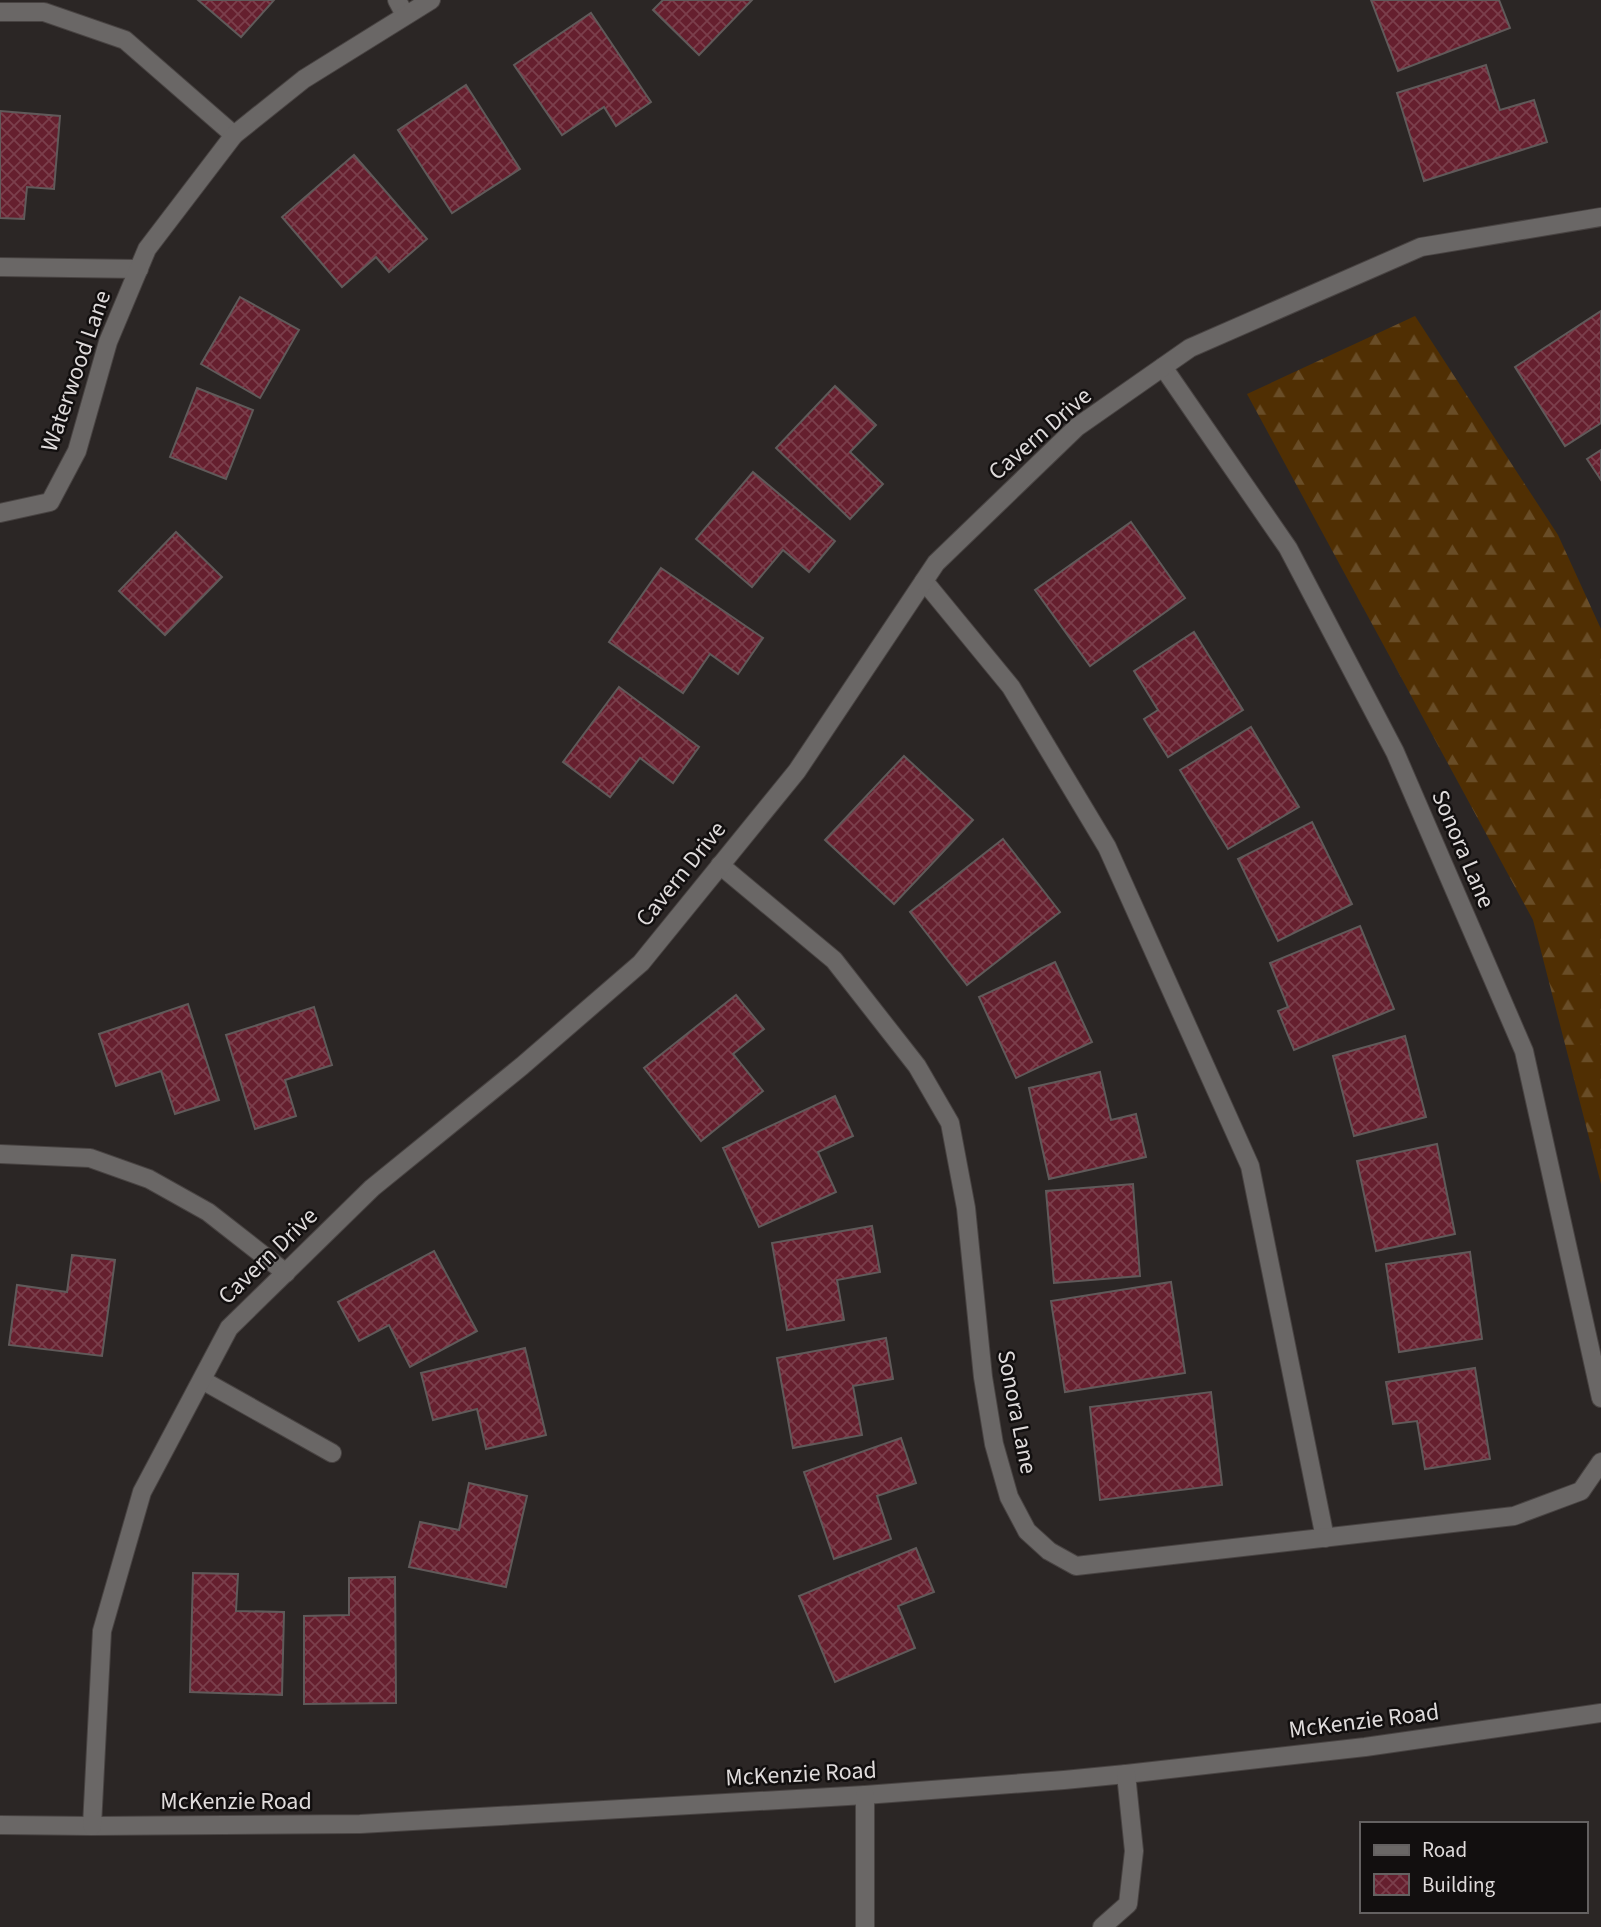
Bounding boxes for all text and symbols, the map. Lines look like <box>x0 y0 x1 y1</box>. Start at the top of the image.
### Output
street label: Waterwood Lane <box>32 285 120 457</box>
street label: Cavern Drive <box>981 379 1099 489</box>
street label: Sonora Lane <box>1422 784 1504 914</box>
street label: Cavern Drive <box>627 814 735 934</box>
street label: Cavern Drive <box>210 1199 326 1313</box>
street label: Sonora Lane <box>988 1347 1046 1477</box>
street label: McKenzie Road <box>1287 1694 1441 1748</box>
street label: McKenzie Road <box>724 1753 878 1795</box>
street label: McKenzie Road <box>160 1784 312 1819</box>
legend <box>1360 1822 1587 1913</box>
text: Road <box>1422 1835 1467 1865</box>
text: Building <box>1422 1870 1496 1900</box>

